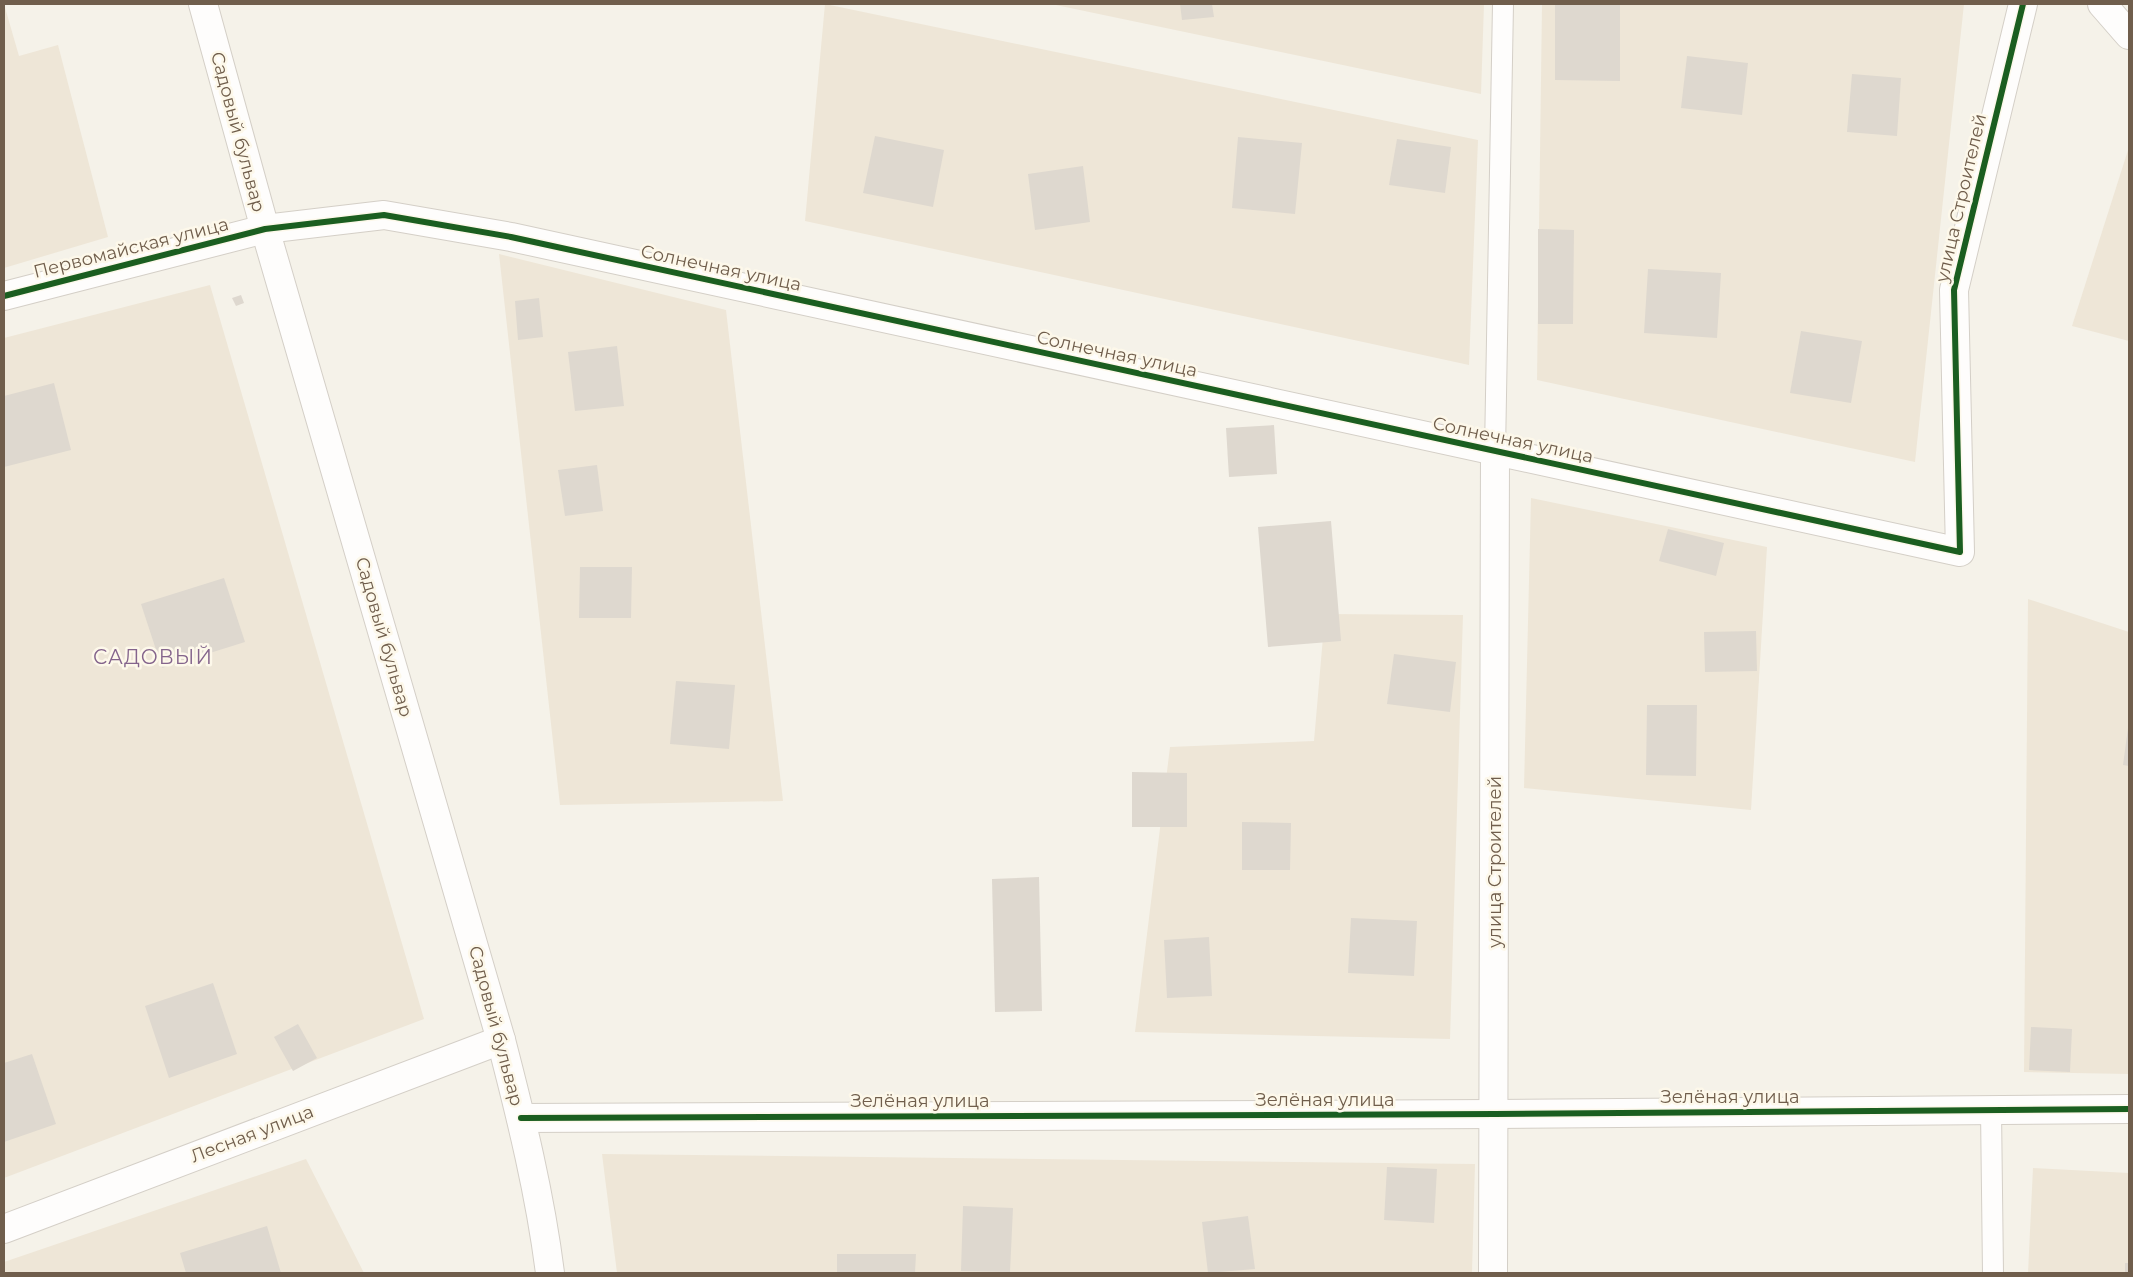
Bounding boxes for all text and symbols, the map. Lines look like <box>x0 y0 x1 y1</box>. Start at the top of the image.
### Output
street label: Садовый бульвар <box>206 49 270 215</box>
street label: улица Строителей <box>1931 112 1991 285</box>
street label: Первомайская улица <box>31 213 231 283</box>
street label: Солнечная улица <box>639 240 803 296</box>
street label: Солнечная улица <box>1035 326 1199 382</box>
street label: Солнечная улица <box>1431 412 1595 468</box>
street label: Садовый бульвар <box>351 555 417 719</box>
district label: САДОВЫЙ <box>93 645 213 669</box>
street label: улица Строителей <box>1484 776 1506 949</box>
street label: Садовый бульвар <box>464 943 528 1109</box>
street label: Зелёная улица <box>1660 1086 1800 1108</box>
street label: Зелёная улица <box>1255 1089 1395 1111</box>
street label: Зелёная улица <box>850 1090 990 1112</box>
street label: Лесная улица <box>187 1100 317 1168</box>

